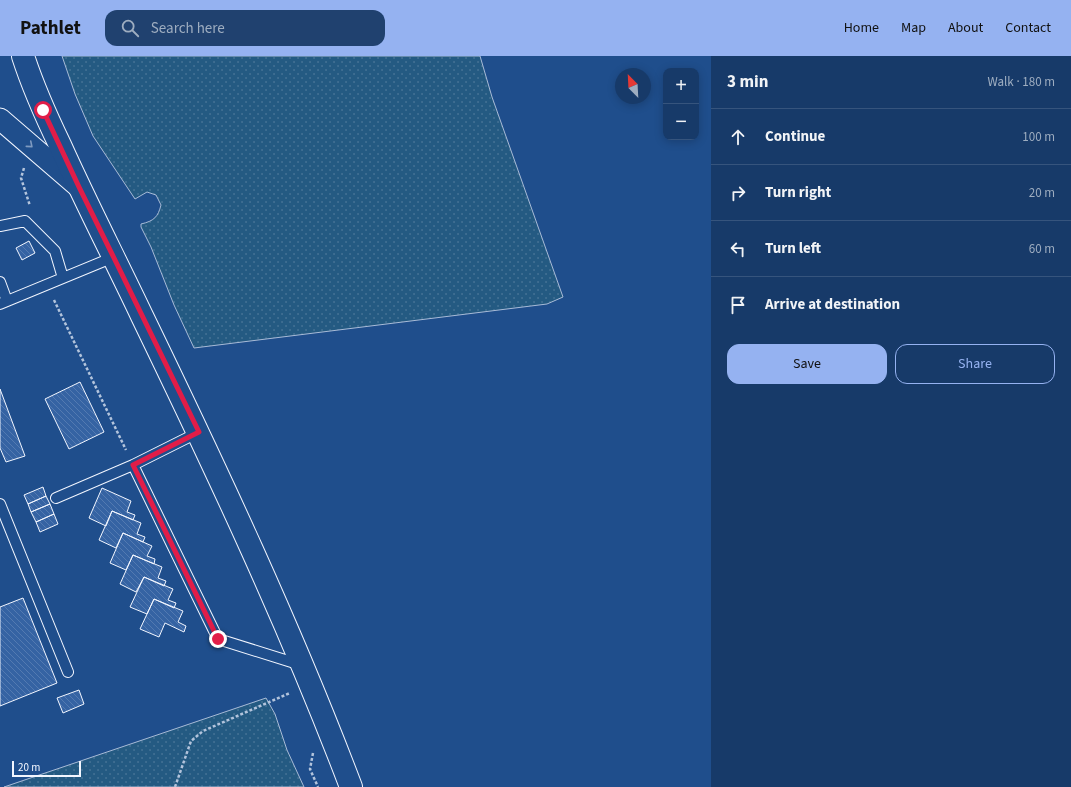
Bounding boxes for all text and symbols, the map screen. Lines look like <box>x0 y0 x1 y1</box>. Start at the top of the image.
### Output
search box <box>105 10 385 46</box>
text: Pathlet <box>20 15 81 42</box>
icon: search <box>119 17 141 39</box>
text: Search here <box>151 18 225 39</box>
text: Home <box>844 18 879 38</box>
text: Map <box>901 18 926 38</box>
text: About <box>948 18 983 38</box>
text: Contact <box>1005 18 1051 38</box>
north arrow <box>615 68 651 104</box>
map controls <box>663 68 699 140</box>
button: + <box>663 68 699 104</box>
text: 3 min <box>727 70 768 94</box>
text: Walk · 180 m <box>987 73 1055 91</box>
route start <box>34 101 52 119</box>
button: − <box>663 104 699 140</box>
icon: ahead <box>727 126 749 148</box>
text: Continue <box>765 126 825 147</box>
text: 100 m <box>1022 128 1055 146</box>
one-way arrow <box>25 140 33 147</box>
icon: right <box>727 182 749 204</box>
text: Turn right <box>765 182 831 203</box>
text: 20 m <box>1029 184 1055 202</box>
icon: left <box>727 238 749 260</box>
text: Turn left <box>765 238 821 259</box>
text: 60 m <box>1029 240 1055 258</box>
icon: arrive <box>727 294 749 316</box>
text: Arrive at destination <box>765 294 900 315</box>
button: Save <box>727 344 887 384</box>
button: Share <box>895 344 1055 384</box>
route end <box>209 630 227 648</box>
scale bar <box>12 759 81 778</box>
text: 20 m <box>18 760 40 775</box>

